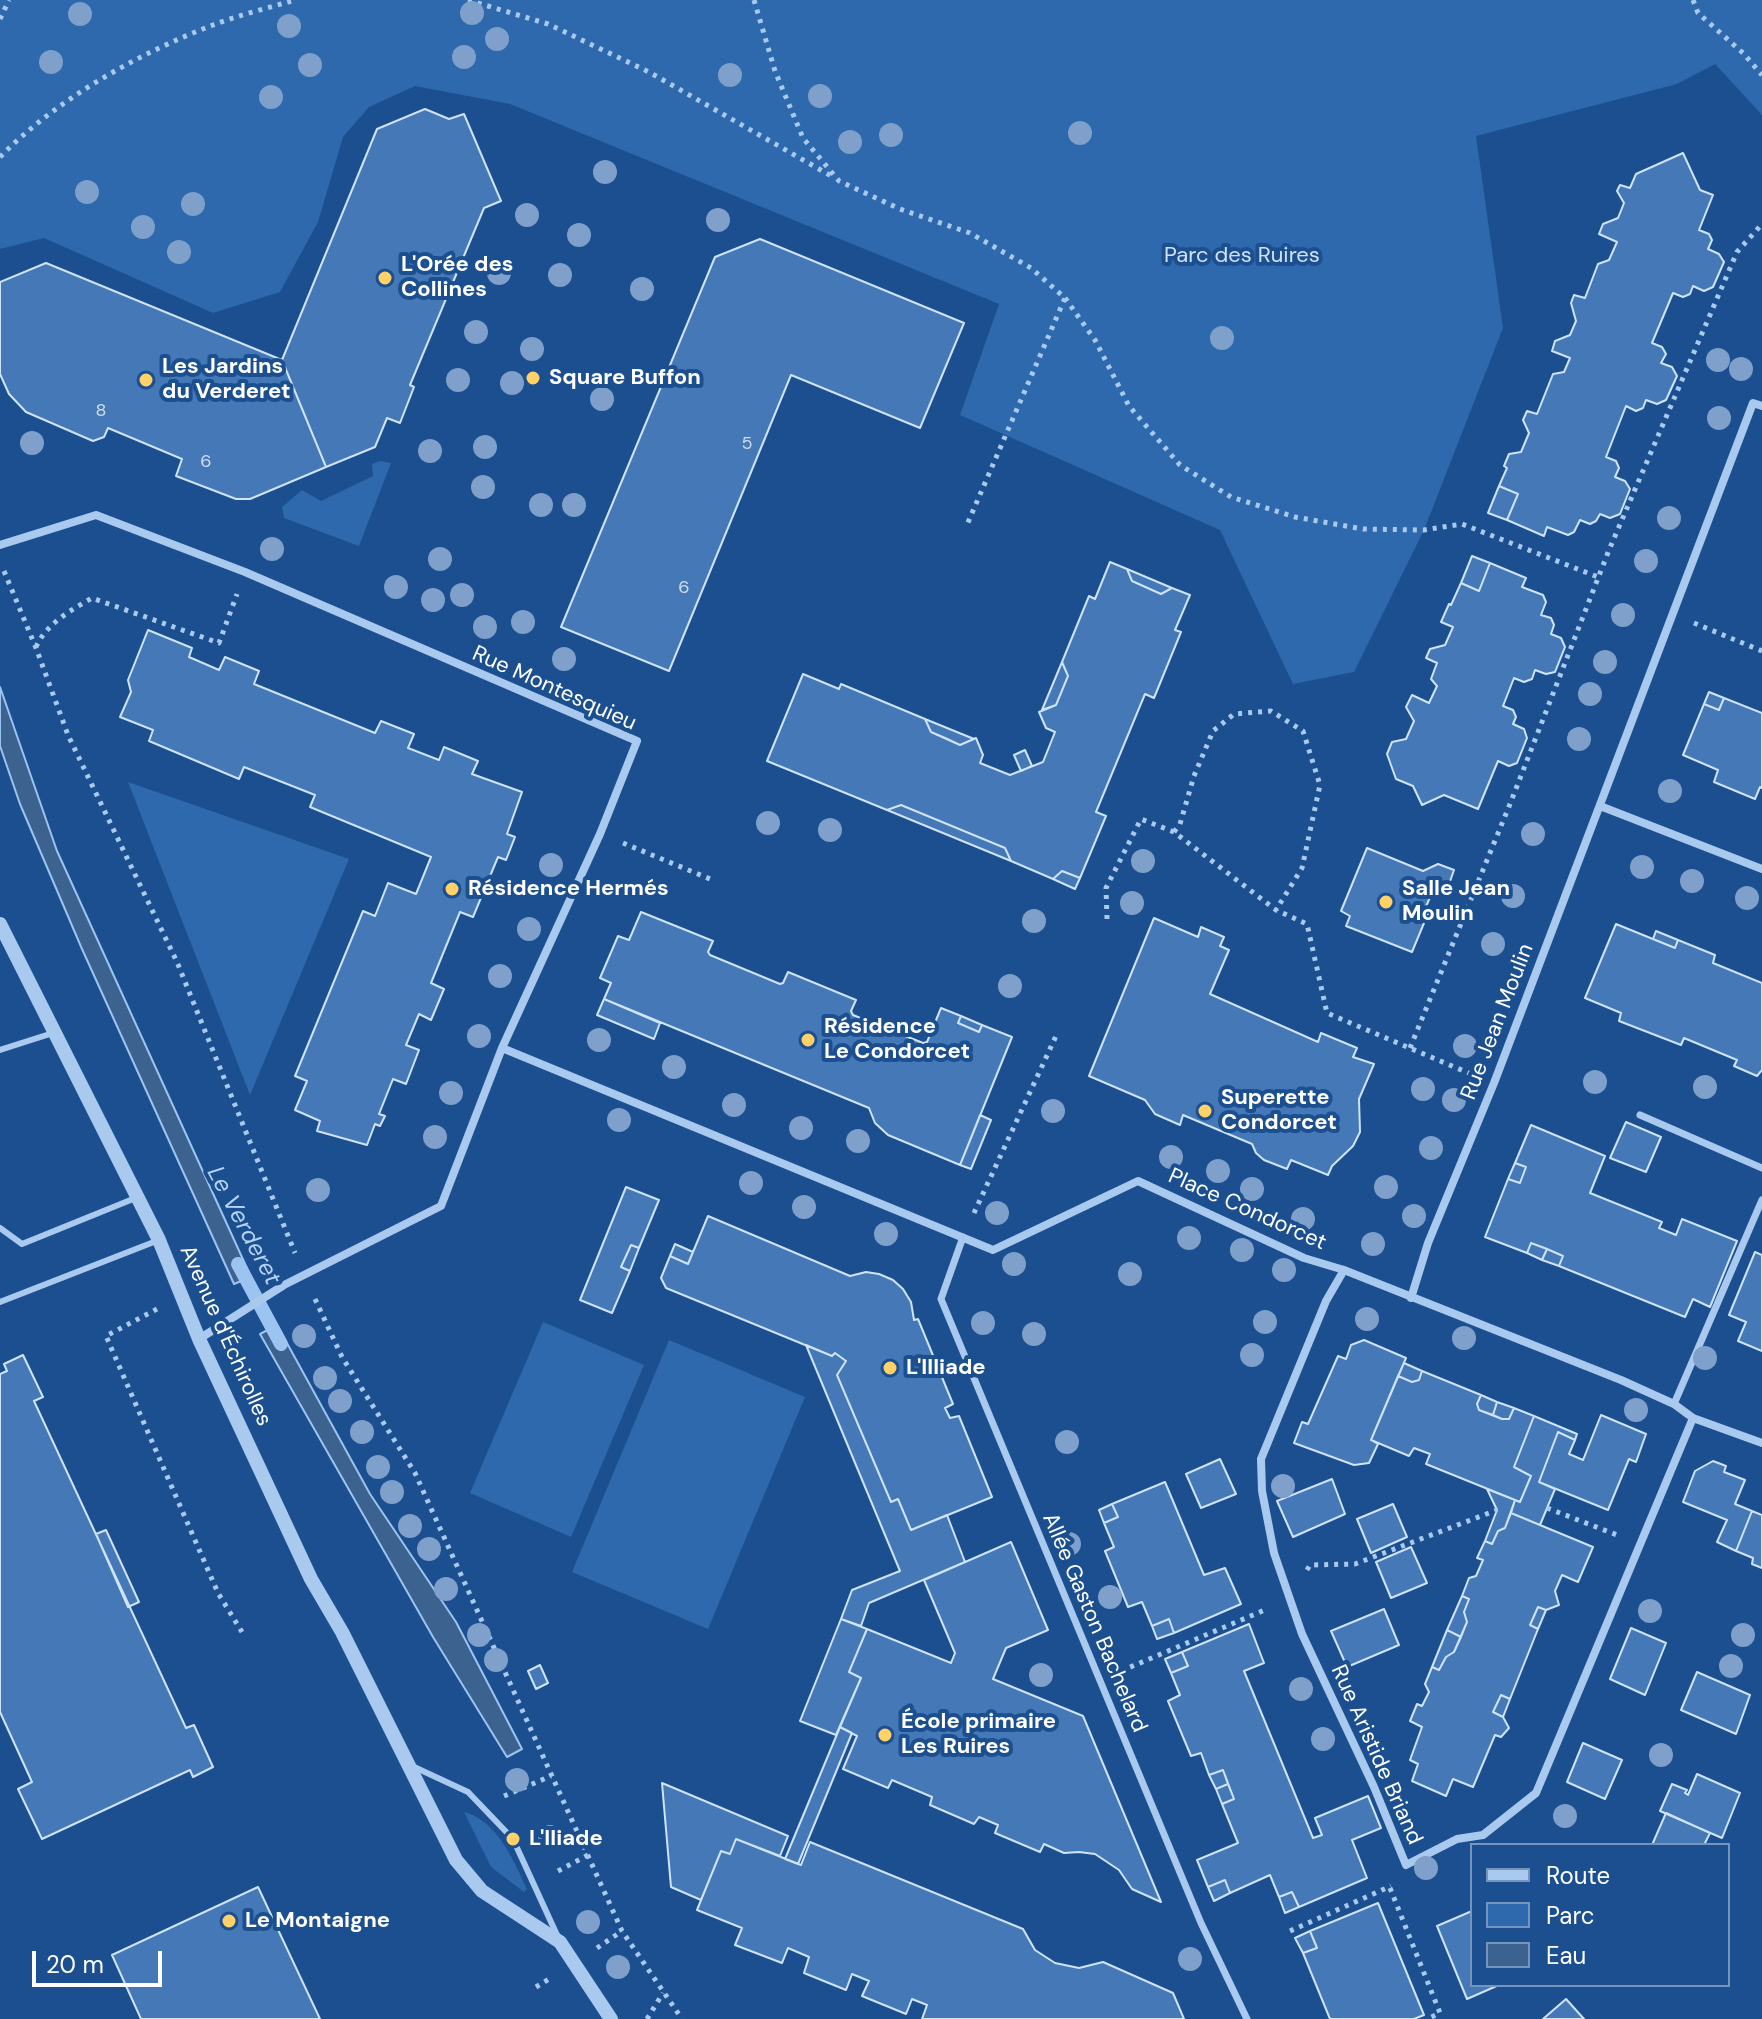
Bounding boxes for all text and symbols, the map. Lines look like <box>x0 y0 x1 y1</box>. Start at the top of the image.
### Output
park label: Parc des Ruires <box>1164 243 1320 269</box>
place label: L'Orée des Collines <box>401 252 513 304</box>
marker: L'Orée des Collines <box>376 269 394 287</box>
place label: Les Jardins du Verderet <box>162 354 291 406</box>
place label: Square Buffon <box>549 365 701 391</box>
marker: Square Buffon <box>524 369 542 387</box>
marker: Les Jardins du Verderet <box>137 371 155 389</box>
house number: 8 <box>96 400 106 422</box>
house number: 5 <box>742 433 752 455</box>
house number: 6 <box>200 451 212 473</box>
house number: 6 <box>678 577 690 599</box>
street label: Rue Montesquieu <box>468 641 640 737</box>
place label: Résidence Hermés <box>468 876 669 902</box>
place label: Salle Jean Moulin <box>1402 876 1510 928</box>
marker: Résidence Hermés <box>443 880 461 898</box>
marker: Salle Jean Moulin <box>1377 893 1395 911</box>
street label: Rue Jean Moulin <box>1456 940 1540 1104</box>
place label: Résidence Le Condorcet <box>824 1014 970 1066</box>
marker: Résidence Le Condorcet <box>799 1031 817 1049</box>
place label: Superette Condorcet <box>1221 1085 1337 1136</box>
marker: Superette Condorcet <box>1196 1102 1214 1120</box>
water label: Le Verderet <box>200 1162 286 1290</box>
street label: Place Condorcet <box>1164 1163 1330 1257</box>
street label: Avenue d'Échirolles <box>173 1242 277 1430</box>
place label: L'Illiade <box>906 1355 986 1381</box>
marker: L'Illiade <box>881 1359 899 1377</box>
street label: Allée Gaston Bachelard <box>1036 1509 1152 1737</box>
street label: Rue Aristide Briand <box>1325 1661 1427 1849</box>
place label: École primaire Les Ruires <box>901 1709 1056 1760</box>
marker: École primaire Les Ruires <box>876 1726 894 1744</box>
place label: L'Iliade <box>529 1826 603 1852</box>
marker: L'Iliade <box>504 1830 522 1848</box>
legend <box>1470 1843 1730 1987</box>
text: Route <box>1546 1860 1610 1891</box>
text: Parc <box>1546 1900 1595 1931</box>
place label: Le Montaigne <box>245 1908 390 1934</box>
marker: Le Montaigne <box>220 1912 238 1930</box>
scale bar <box>36 1935 166 1985</box>
text: Eau <box>1546 1940 1586 1971</box>
text: 20 m <box>46 1949 104 1980</box>

